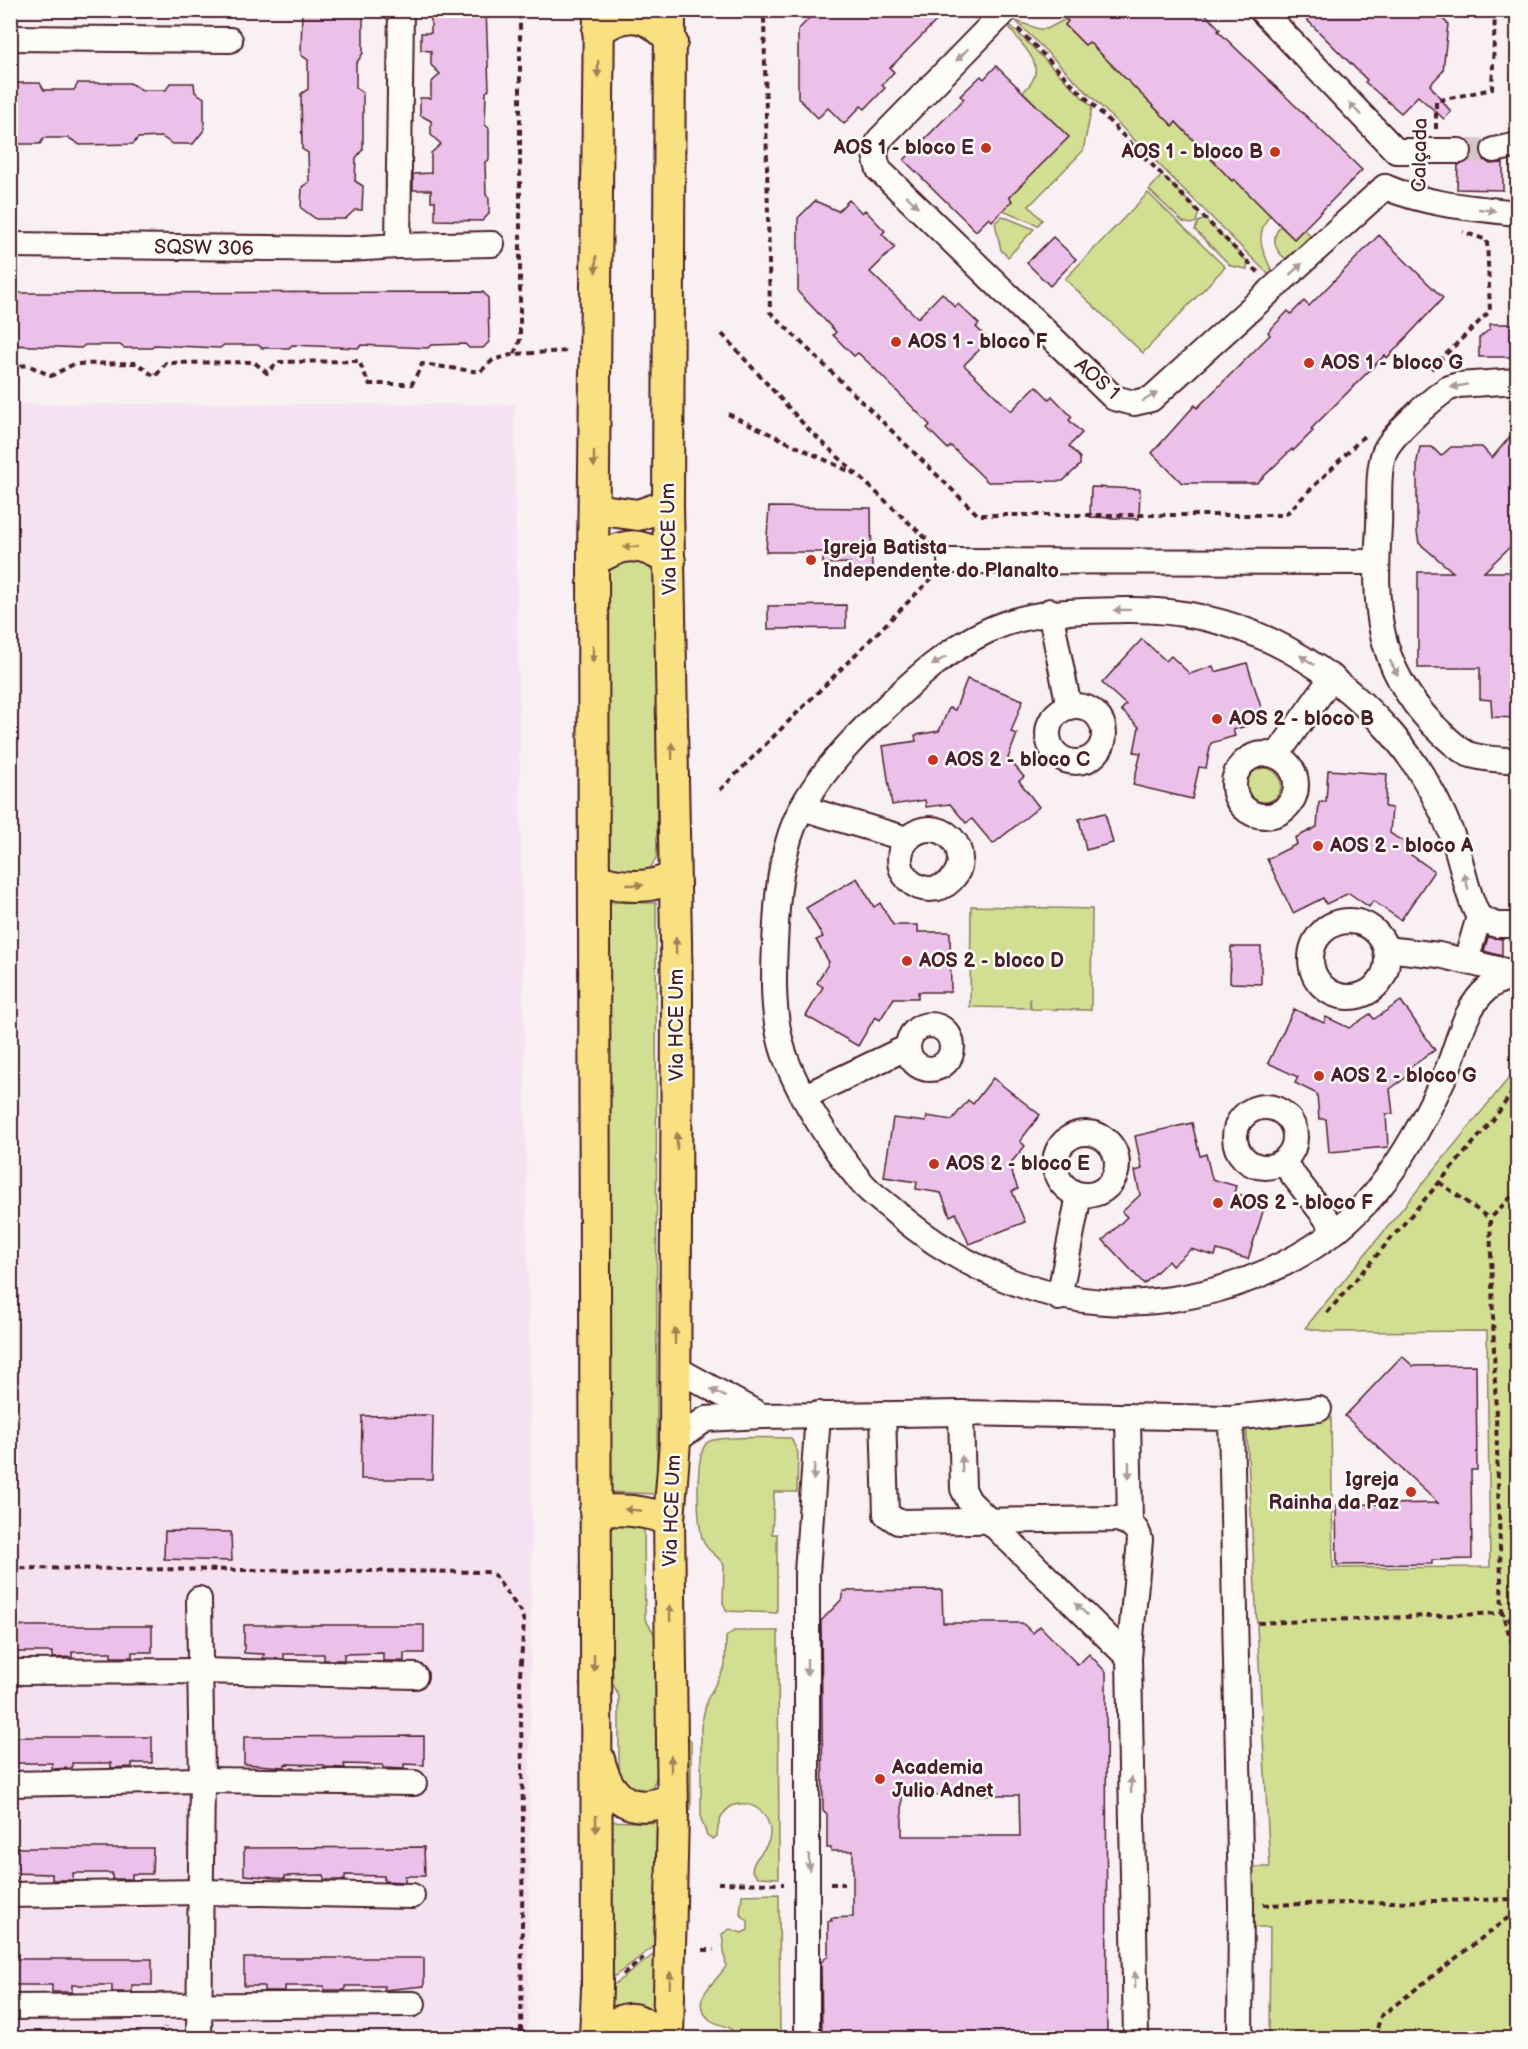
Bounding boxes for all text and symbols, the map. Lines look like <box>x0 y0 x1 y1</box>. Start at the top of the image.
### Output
one-way arrow <box>955 48 969 62</box>
one-way arrow <box>593 59 603 78</box>
one-way arrow <box>1349 103 1363 117</box>
street label: Calçada <box>1407 117 1433 193</box>
place label: AOS 1 - bloco E <box>833 136 974 160</box>
place label: AOS 1 - bloco B <box>1120 140 1263 164</box>
marker: AOS 1 - bloco E <box>979 141 993 155</box>
marker: AOS 1 - bloco B <box>1268 145 1282 159</box>
one-way arrow <box>904 194 918 208</box>
one-way arrow <box>1478 205 1497 215</box>
street label: SQSW 306 <box>154 235 254 261</box>
one-way arrow <box>591 254 601 273</box>
one-way arrow <box>1289 262 1303 276</box>
place label: AOS 1 - bloco F <box>907 330 1048 354</box>
marker: AOS 1 - bloco F <box>889 335 903 349</box>
place label: AOS 1 - bloco G <box>1320 351 1463 375</box>
street label: AOS 1 <box>1069 353 1125 405</box>
marker: AOS 1 - bloco G <box>1302 356 1316 370</box>
one-way arrow <box>1450 382 1469 391</box>
one-way arrow <box>1142 392 1159 402</box>
one-way arrow <box>589 449 599 468</box>
street label: Via HCE Um <box>656 483 682 595</box>
place label: Igreja Batista Independente do Planalto <box>823 536 1059 583</box>
one-way arrow <box>622 542 641 552</box>
marker: Igreja Batista Independente do Planalto <box>804 553 818 567</box>
one-way arrow <box>1113 605 1132 615</box>
one-way arrow <box>588 644 598 663</box>
one-way arrow <box>931 655 947 666</box>
one-way arrow <box>1299 655 1315 666</box>
one-way arrow <box>1389 660 1399 677</box>
place label: AOS 2 - bloco B <box>1228 707 1374 731</box>
marker: AOS 2 - bloco B <box>1210 712 1224 726</box>
one-way arrow <box>667 742 677 761</box>
place label: AOS 2 - bloco C <box>944 748 1090 772</box>
marker: AOS 2 - bloco C <box>926 753 940 767</box>
place label: AOS 2 - bloco A <box>1329 834 1474 858</box>
marker: AOS 2 - bloco A <box>1311 839 1325 853</box>
one-way arrow <box>1461 872 1470 890</box>
one-way arrow <box>625 880 644 889</box>
one-way arrow <box>671 937 681 956</box>
place label: AOS 2 - bloco D <box>918 949 1064 973</box>
marker: AOS 2 - bloco D <box>900 954 914 968</box>
street label: Via HCE Um <box>665 969 689 1081</box>
place label: AOS 2 - bloco G <box>1330 1064 1477 1088</box>
marker: AOS 2 - bloco G <box>1312 1069 1326 1083</box>
one-way arrow <box>672 1132 681 1151</box>
place label: AOS 2 - bloco E <box>945 1152 1090 1176</box>
marker: AOS 2 - bloco E <box>927 1157 941 1171</box>
place label: AOS 2 - bloco F <box>1229 1191 1373 1215</box>
marker: AOS 2 - bloco F <box>1211 1196 1225 1210</box>
one-way arrow <box>671 1327 680 1346</box>
one-way arrow <box>709 1388 726 1398</box>
street label: Via HCE Um <box>658 1454 686 1568</box>
one-way arrow <box>957 1454 967 1473</box>
one-way arrow <box>1124 1460 1134 1479</box>
one-way arrow <box>809 1463 819 1482</box>
place label: Igreja Rainha da Paz <box>1269 1468 1399 1515</box>
marker: Igreja Rainha da Paz <box>1404 1485 1418 1499</box>
one-way arrow <box>623 1505 642 1515</box>
one-way arrow <box>665 1603 675 1622</box>
one-way arrow <box>1075 1603 1089 1617</box>
one-way arrow <box>589 1654 599 1673</box>
one-way arrow <box>803 1657 812 1676</box>
one-way arrow <box>666 1755 676 1774</box>
place label: Academia Julio Adnet <box>891 1756 994 1803</box>
marker: Academia Julio Adnet <box>873 1772 887 1786</box>
one-way arrow <box>1127 1776 1136 1795</box>
one-way arrow <box>591 1815 601 1834</box>
one-way arrow <box>804 1852 814 1871</box>
one-way arrow <box>666 1971 675 1990</box>
one-way arrow <box>1130 1971 1140 1990</box>

